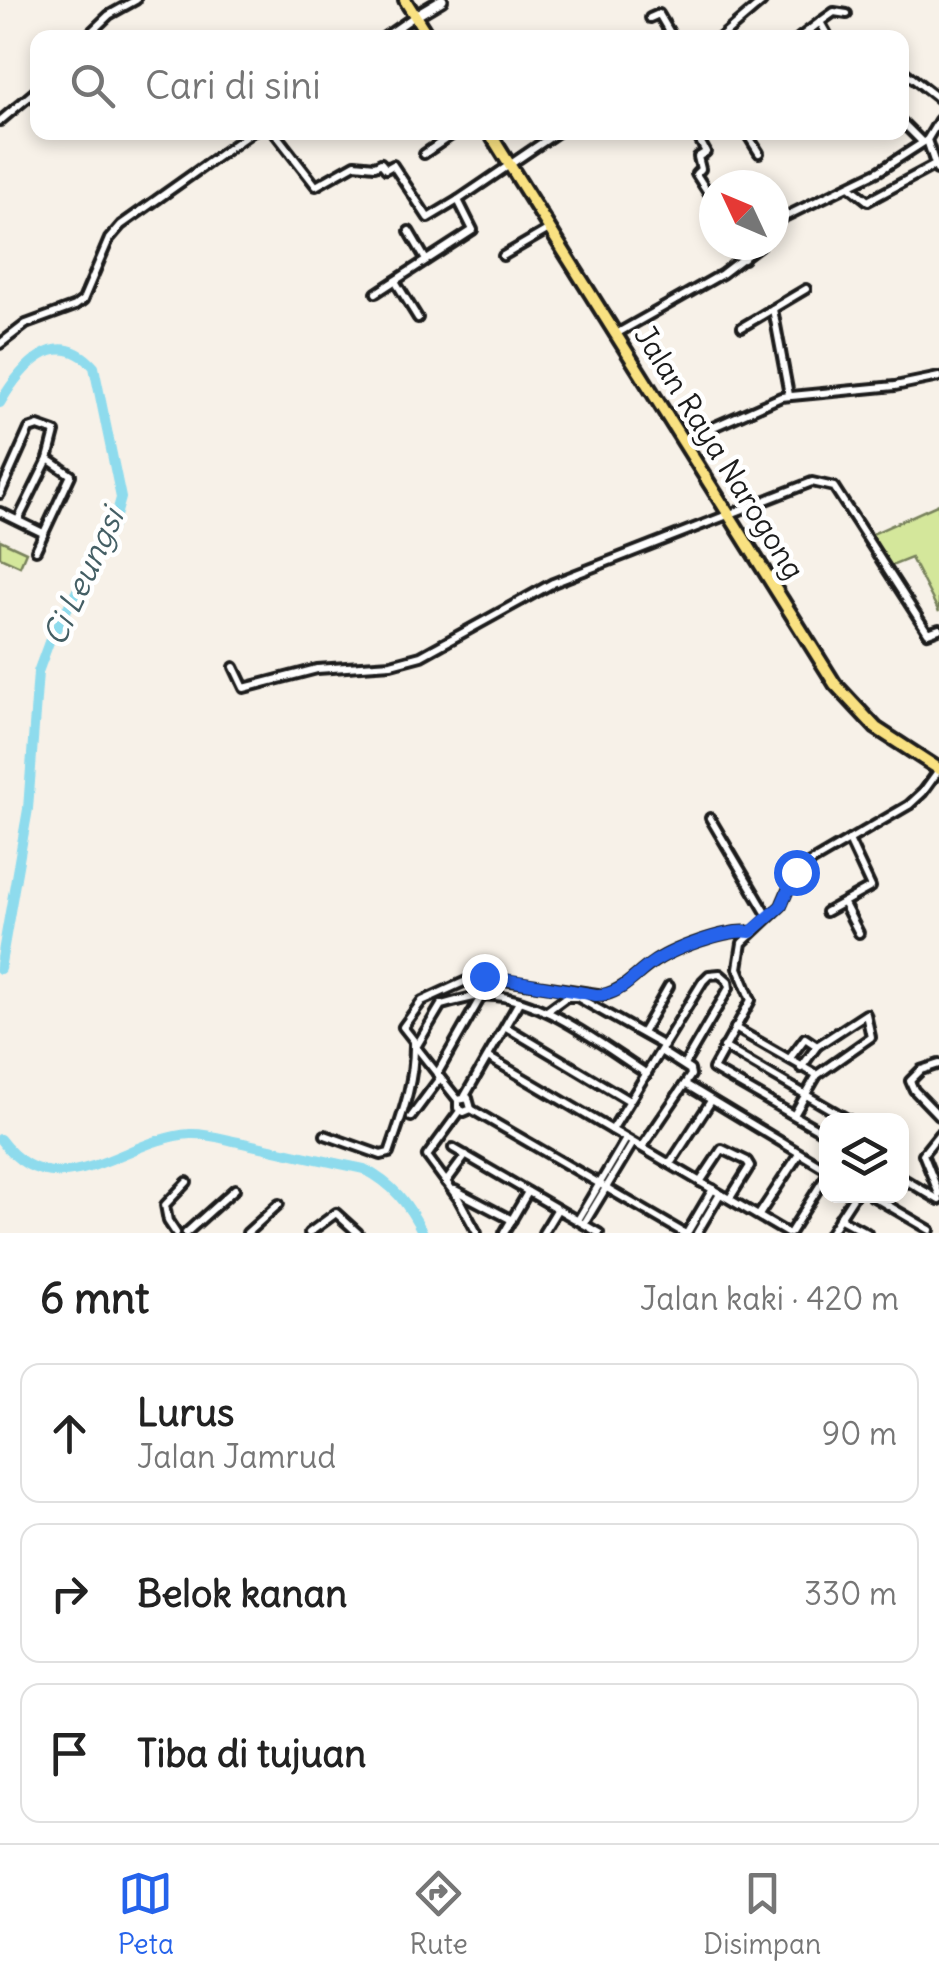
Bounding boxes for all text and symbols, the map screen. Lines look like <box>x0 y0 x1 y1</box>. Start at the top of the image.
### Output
search box <box>30 30 909 140</box>
icon: search <box>65 58 120 113</box>
text: Cari di sini <box>145 62 321 109</box>
north arrow <box>699 170 789 260</box>
street label: Jalan Raya Narogong <box>627 318 813 586</box>
water label: Ci Leungsi <box>34 499 134 652</box>
route start <box>774 850 820 896</box>
route end <box>462 954 508 1000</box>
map controls <box>819 1113 909 1203</box>
button: layers <box>819 1113 909 1203</box>
text: 6 mnt <box>40 1272 149 1324</box>
text: Jalan kaki · 420 m <box>640 1278 899 1319</box>
text: Lurus <box>137 1389 234 1436</box>
icon: ahead <box>42 1406 97 1461</box>
text: 90 m <box>822 1413 897 1454</box>
text: Jalan Jamrud <box>137 1436 336 1477</box>
icon: right <box>42 1566 97 1621</box>
text: Belok kanan <box>137 1570 347 1617</box>
text: 330 m <box>804 1573 897 1614</box>
icon: arrive <box>42 1726 97 1781</box>
text: Tiba di tujuan <box>137 1730 366 1777</box>
tab: Peta <box>118 1866 174 1962</box>
tab: Rute <box>410 1866 468 1962</box>
tab: Disimpan <box>703 1866 821 1962</box>

